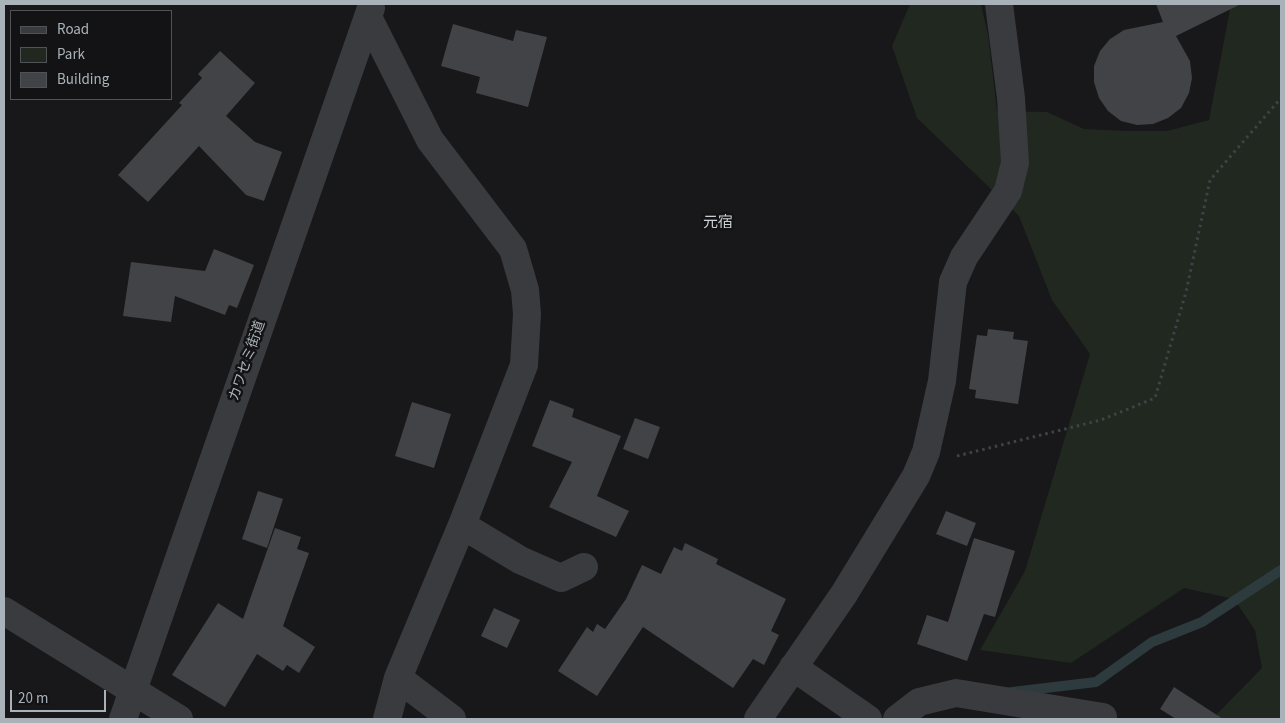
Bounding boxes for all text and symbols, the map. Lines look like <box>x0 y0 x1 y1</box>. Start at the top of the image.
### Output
legend <box>10 10 172 100</box>
text: Road <box>57 19 89 40</box>
text: Park <box>57 44 85 65</box>
text: Building <box>57 69 109 90</box>
district label: 元宿 <box>703 215 733 233</box>
street label: カワセミ街道 <box>226 319 270 403</box>
scale bar <box>12 680 109 712</box>
text: 20 m <box>18 688 48 709</box>

